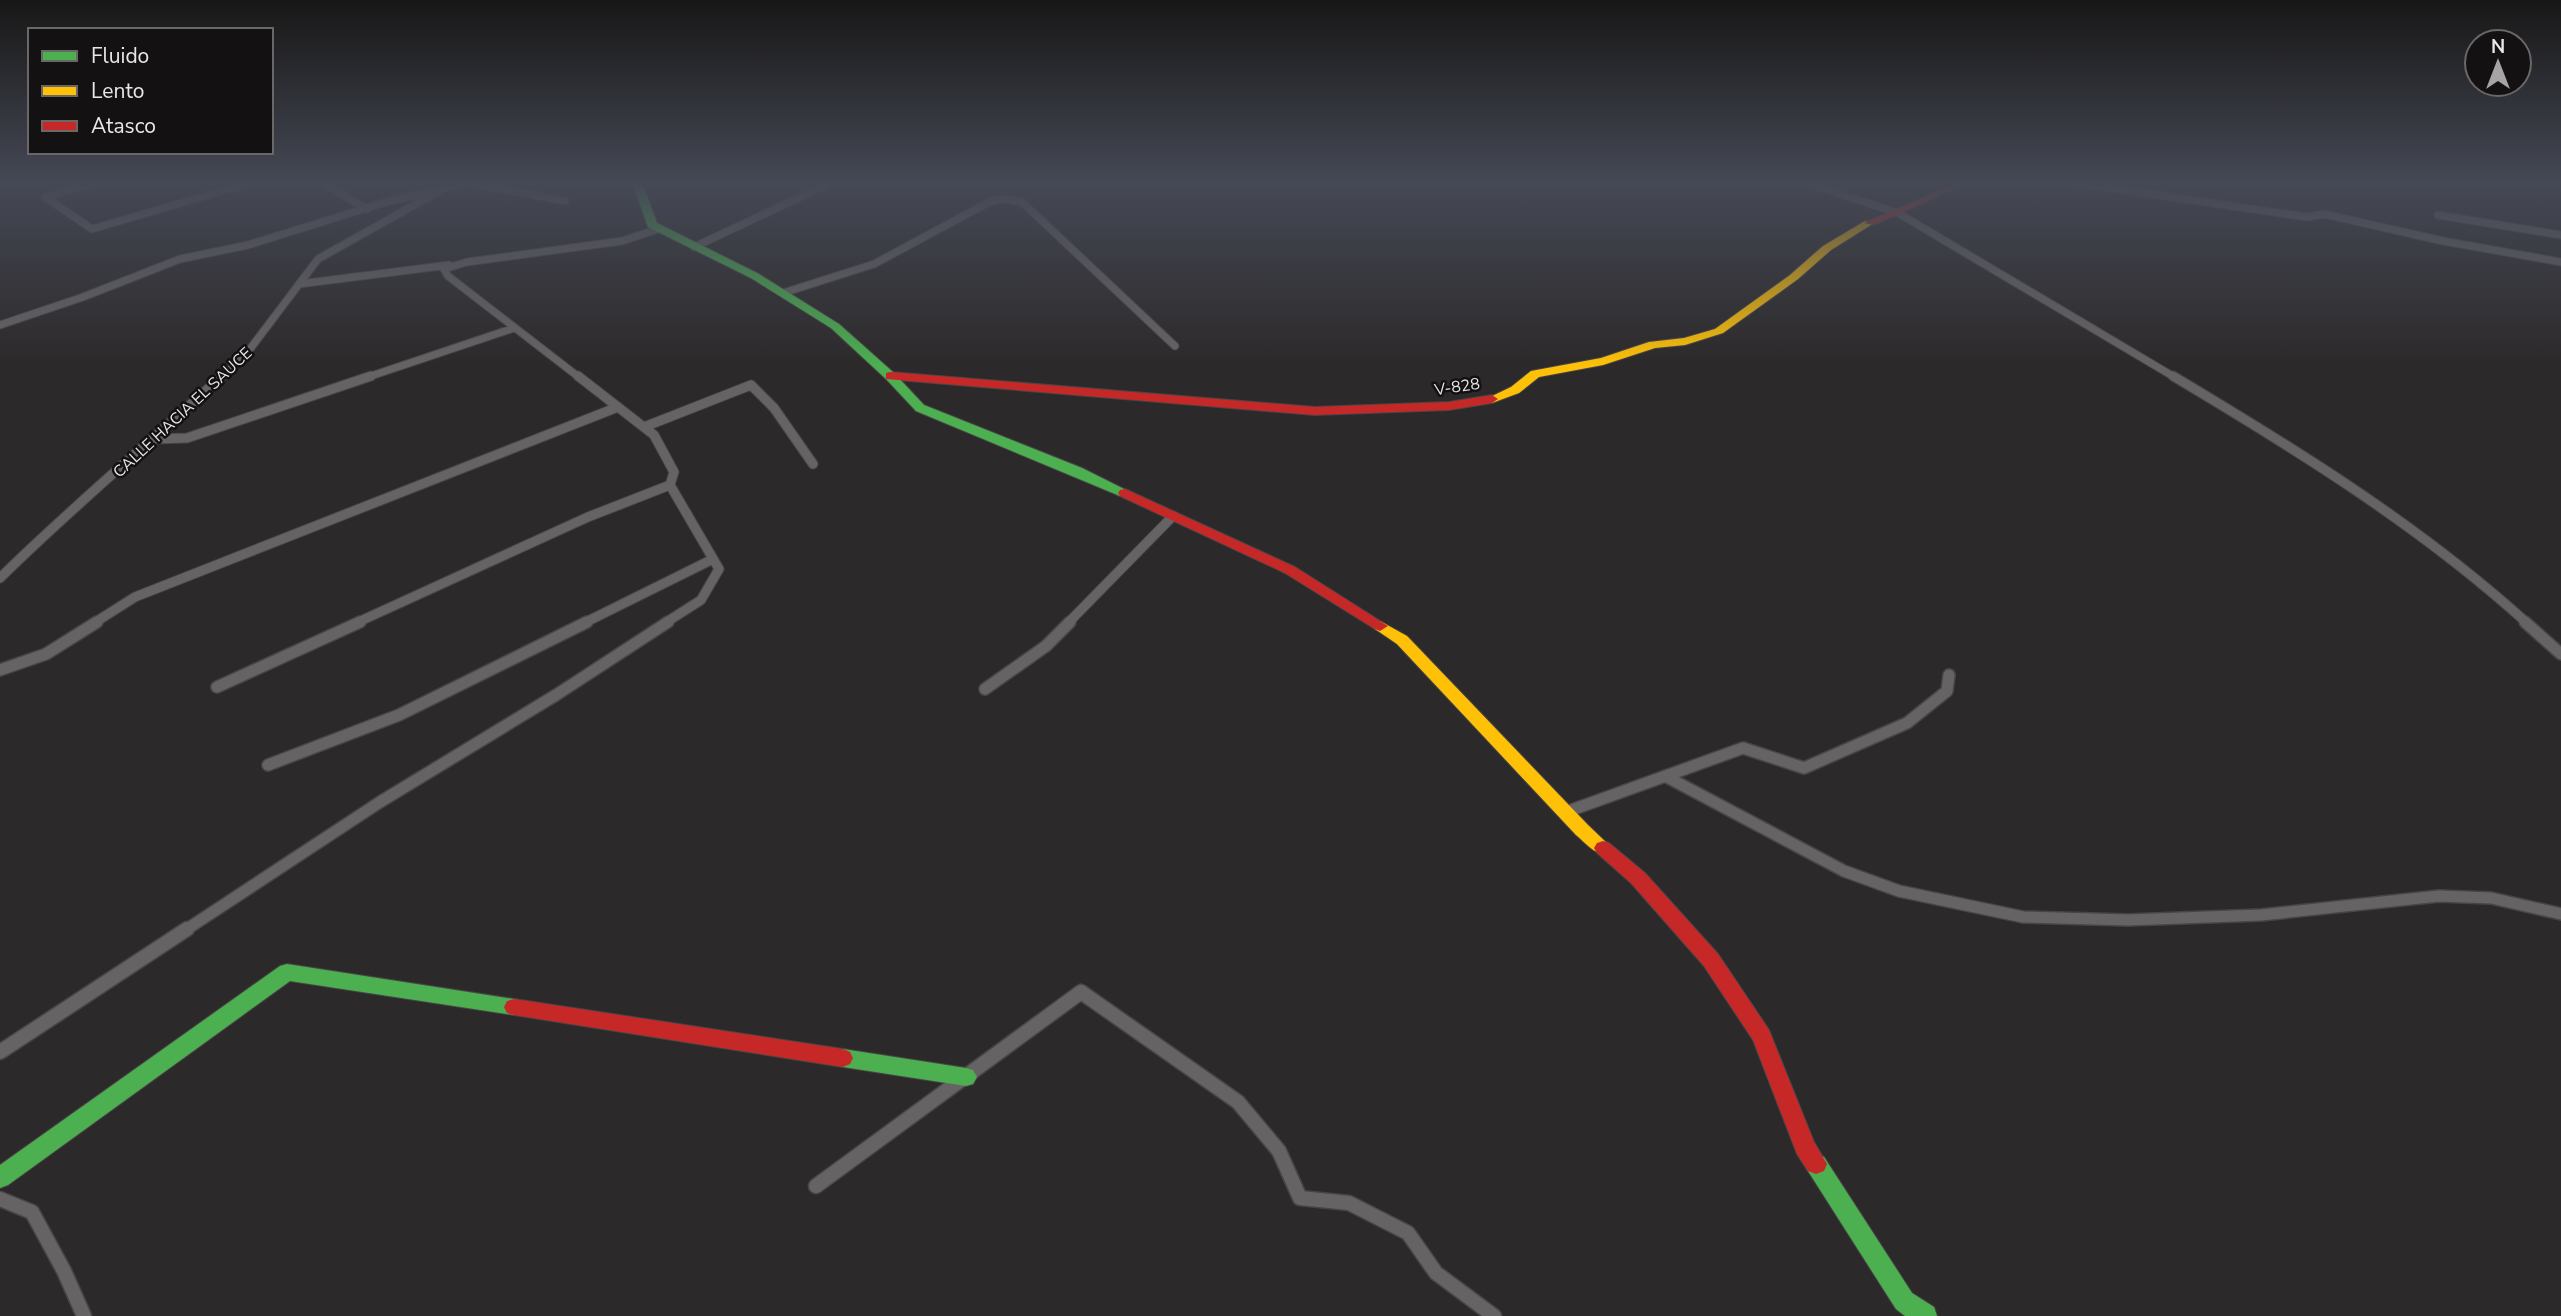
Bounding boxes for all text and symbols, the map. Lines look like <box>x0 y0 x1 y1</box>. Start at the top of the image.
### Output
legend <box>28 28 273 154</box>
north arrow <box>2463 28 2533 98</box>
text: N <box>2491 34 2505 60</box>
text: Fluido <box>91 42 149 70</box>
text: Lento <box>91 77 144 105</box>
text: Atasco <box>91 112 156 140</box>
street label: CALLE HACIA EL SAUCE <box>108 342 257 483</box>
street label: V-828 <box>1432 373 1481 401</box>

